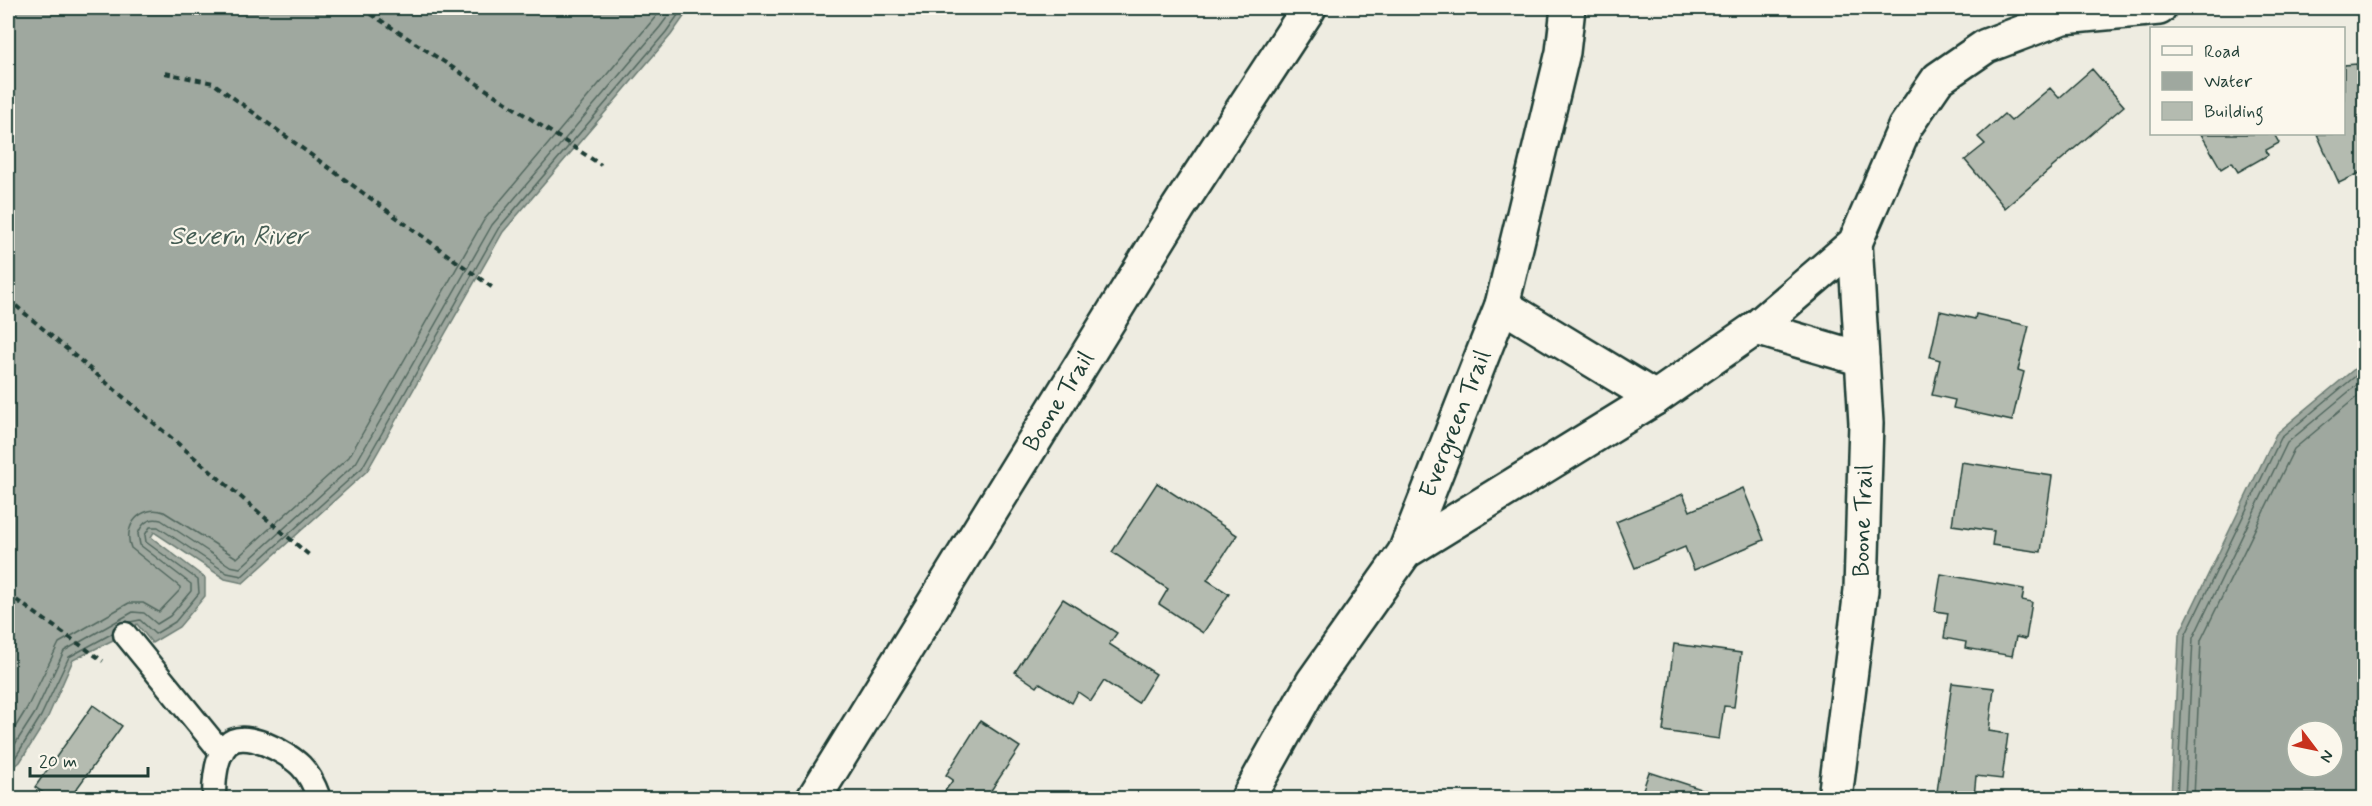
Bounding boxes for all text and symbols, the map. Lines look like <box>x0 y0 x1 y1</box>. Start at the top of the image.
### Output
legend <box>2150 27 2345 135</box>
text: Road <box>2204 40 2240 64</box>
text: Water <box>2204 70 2253 94</box>
text: Building <box>2204 100 2264 126</box>
water label: Severn River <box>169 220 310 254</box>
street label: Boone Trail <box>1016 345 1101 457</box>
street label: Evergreen Trail <box>1412 345 1498 502</box>
street label: Boone Trail <box>1846 464 1880 577</box>
north arrow <box>2285 719 2345 779</box>
scale bar <box>30 740 148 778</box>
text: N <box>2315 746 2338 766</box>
text: 20 m <box>39 750 77 774</box>

